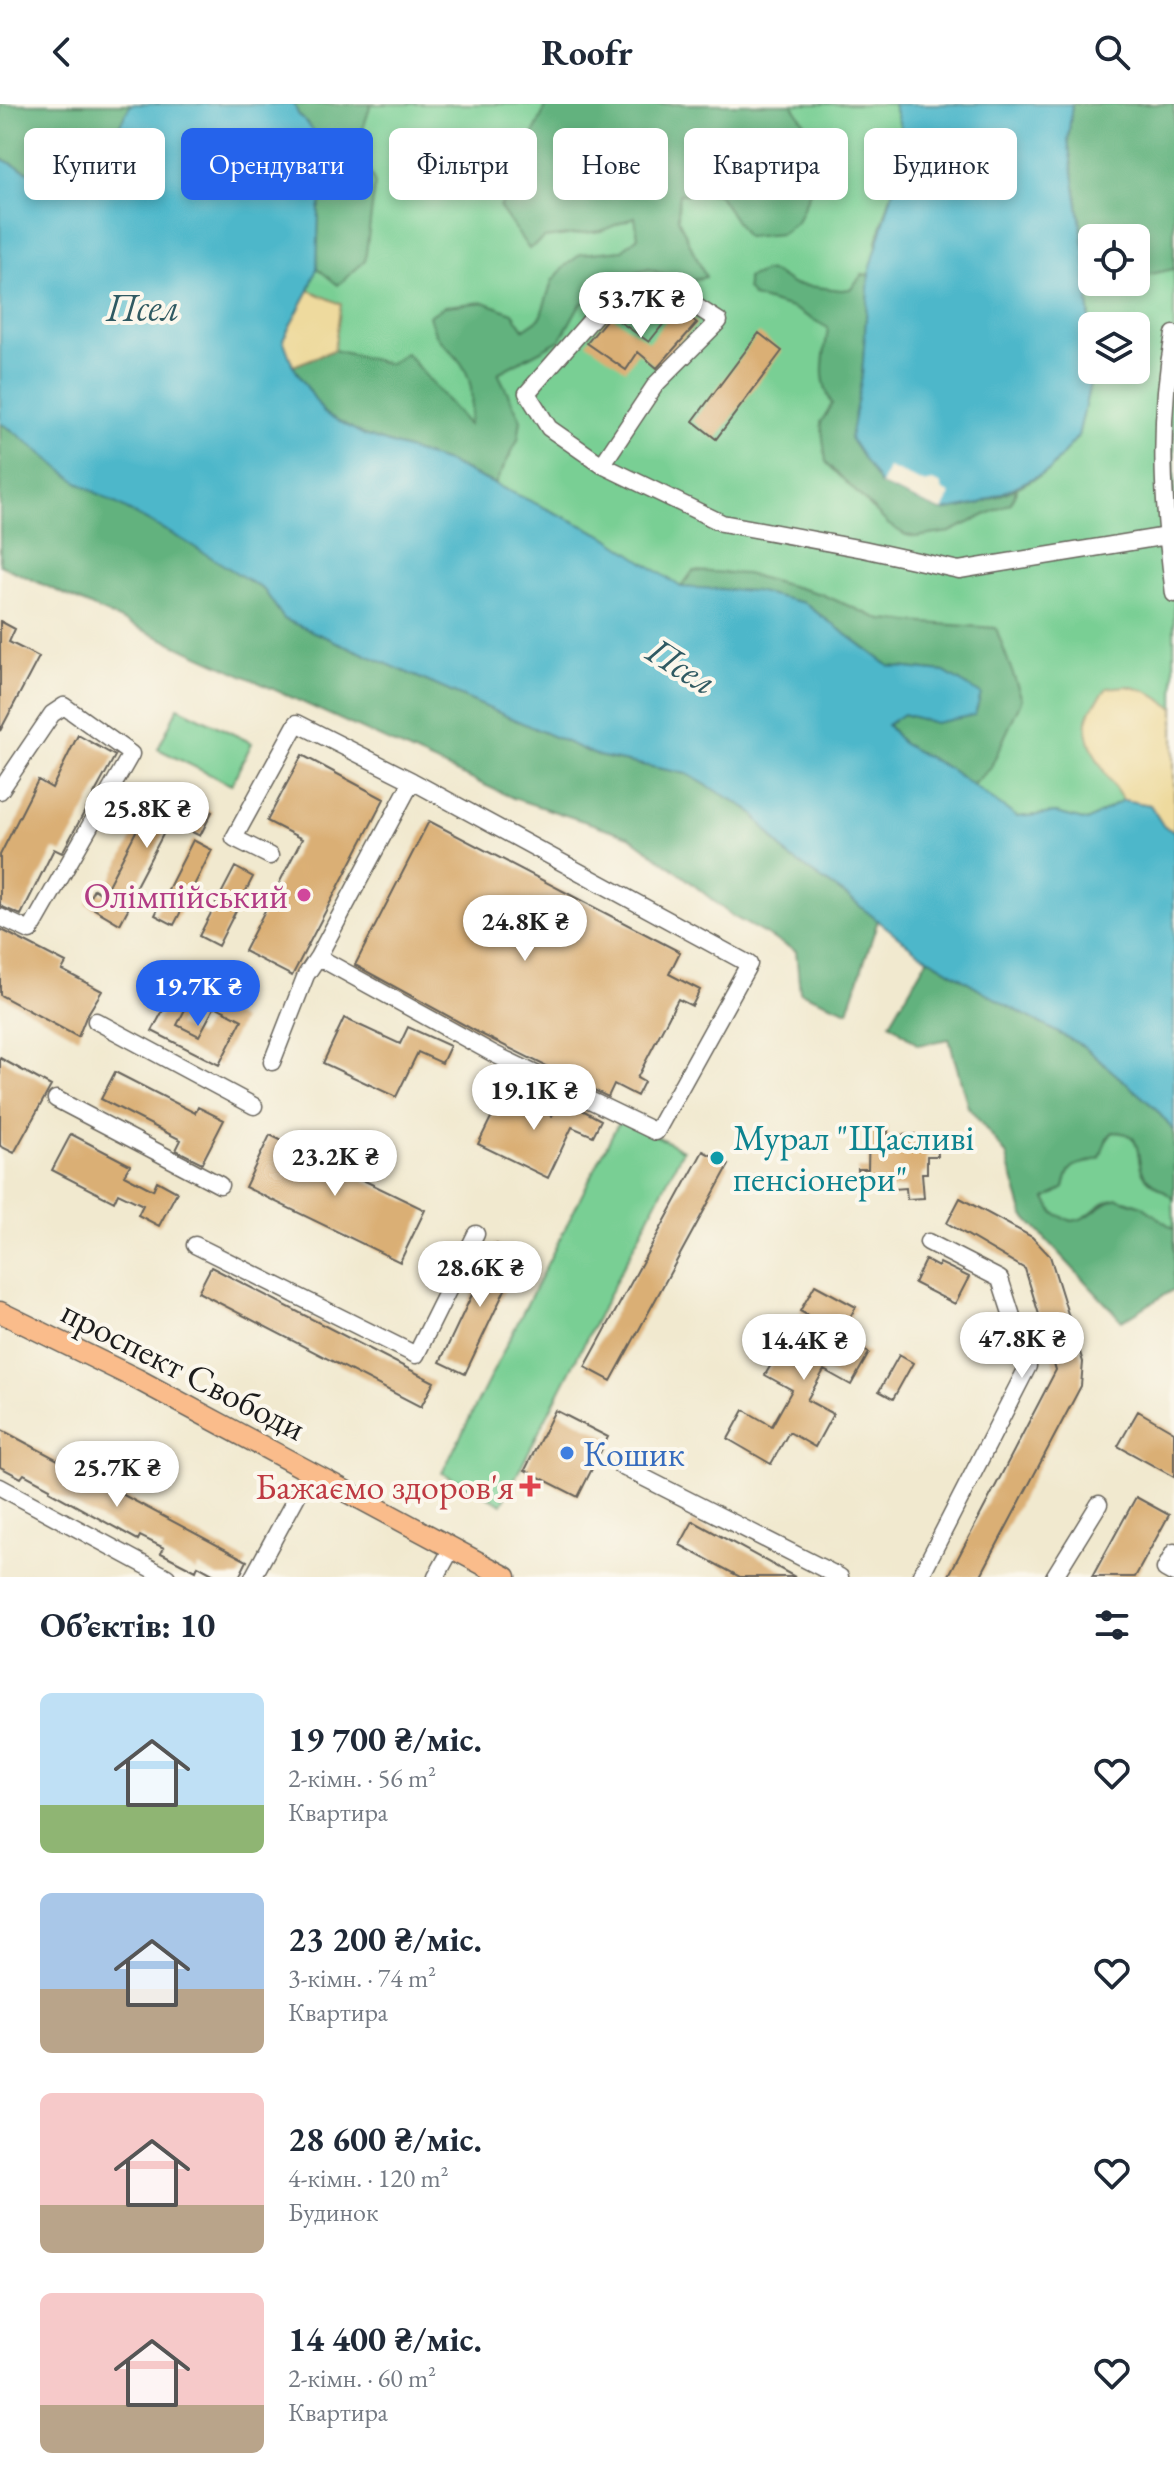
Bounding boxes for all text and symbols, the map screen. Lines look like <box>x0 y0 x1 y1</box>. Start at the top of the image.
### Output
text: Roofr <box>541 29 633 76</box>
icon: back <box>40 30 84 74</box>
icon: search <box>1090 30 1134 74</box>
chip: Купити <box>24 128 165 200</box>
chip: Орендувати <box>181 128 373 200</box>
chip: Фільтри <box>389 128 537 200</box>
chip: Нове <box>553 128 668 200</box>
chip: Квартира <box>684 128 848 200</box>
chip: Будинок <box>864 128 1017 200</box>
map controls <box>1078 224 1150 384</box>
button: locate <box>1078 224 1150 296</box>
pin: 53.7K ₴ <box>567 272 715 340</box>
text: 53.7K ₴ <box>597 281 685 315</box>
water label: Псел <box>105 282 180 331</box>
button: layers <box>1078 312 1150 384</box>
water label: Псел <box>637 625 726 706</box>
pin: 25.8K ₴ <box>73 782 221 850</box>
text: 25.8K ₴ <box>103 791 191 825</box>
place label: Олімпійський <box>84 872 288 919</box>
marker: Олімпійський <box>295 886 313 904</box>
pin: 24.8K ₴ <box>451 895 599 963</box>
text: 24.8K ₴ <box>481 904 569 938</box>
pin: 19.7K ₴ <box>124 960 272 1028</box>
text: 19.7K ₴ <box>154 969 242 1003</box>
pin: 19.1K ₴ <box>460 1064 608 1132</box>
text: 19.1K ₴ <box>490 1073 578 1107</box>
place label: Мурал "Щасливі пенсіонери" <box>733 1114 974 1202</box>
pin: 23.2K ₴ <box>261 1130 409 1198</box>
text: 23.2K ₴ <box>291 1139 379 1173</box>
marker: Мурал "Щасливі пенсіонери" <box>708 1149 726 1167</box>
pin: 28.6K ₴ <box>406 1241 554 1309</box>
text: 28.6K ₴ <box>436 1250 524 1284</box>
street label: проспект Свободи <box>54 1288 314 1451</box>
pin: 47.8K ₴ <box>948 1312 1096 1380</box>
pin: 14.4K ₴ <box>730 1314 878 1382</box>
text: 47.8K ₴ <box>978 1321 1066 1355</box>
text: 14.4K ₴ <box>760 1323 848 1357</box>
place label: Кошик <box>583 1430 685 1477</box>
pin: 25.7K ₴ <box>43 1441 191 1509</box>
marker: Кошик <box>558 1444 576 1462</box>
text: 25.7K ₴ <box>73 1450 161 1484</box>
place label: Бажаємо здоров'я <box>255 1463 514 1510</box>
marker: Бажаємо здоров'я <box>521 1477 539 1495</box>
text: Об’єктів: 10 <box>40 1603 215 1647</box>
icon: filters <box>1090 1603 1134 1647</box>
text: 19 700 ₴/міс. <box>288 1717 482 1761</box>
icon: home <box>104 1725 200 1821</box>
icon: heart <box>1090 1751 1134 1795</box>
text: 2-кімн. · 56 m² <box>288 1761 436 1795</box>
text: Квартира <box>288 1795 388 1829</box>
text: 23 200 ₴/міс. <box>288 1917 482 1961</box>
icon: home <box>104 1925 200 2021</box>
icon: heart <box>1090 1951 1134 1995</box>
text: 3-кімн. · 74 m² <box>288 1961 436 1995</box>
text: Квартира <box>288 1995 388 2029</box>
text: 28 600 ₴/міс. <box>288 2117 482 2161</box>
icon: home <box>104 2125 200 2221</box>
icon: heart <box>1090 2151 1134 2195</box>
text: 4-кімн. · 120 m² <box>288 2161 448 2195</box>
text: Будинок <box>288 2195 378 2229</box>
text: 14 400 ₴/міс. <box>288 2317 482 2361</box>
icon: home <box>104 2325 200 2421</box>
icon: heart <box>1090 2351 1134 2395</box>
text: 2-кімн. · 60 m² <box>288 2361 436 2395</box>
text: Квартира <box>288 2395 388 2429</box>

